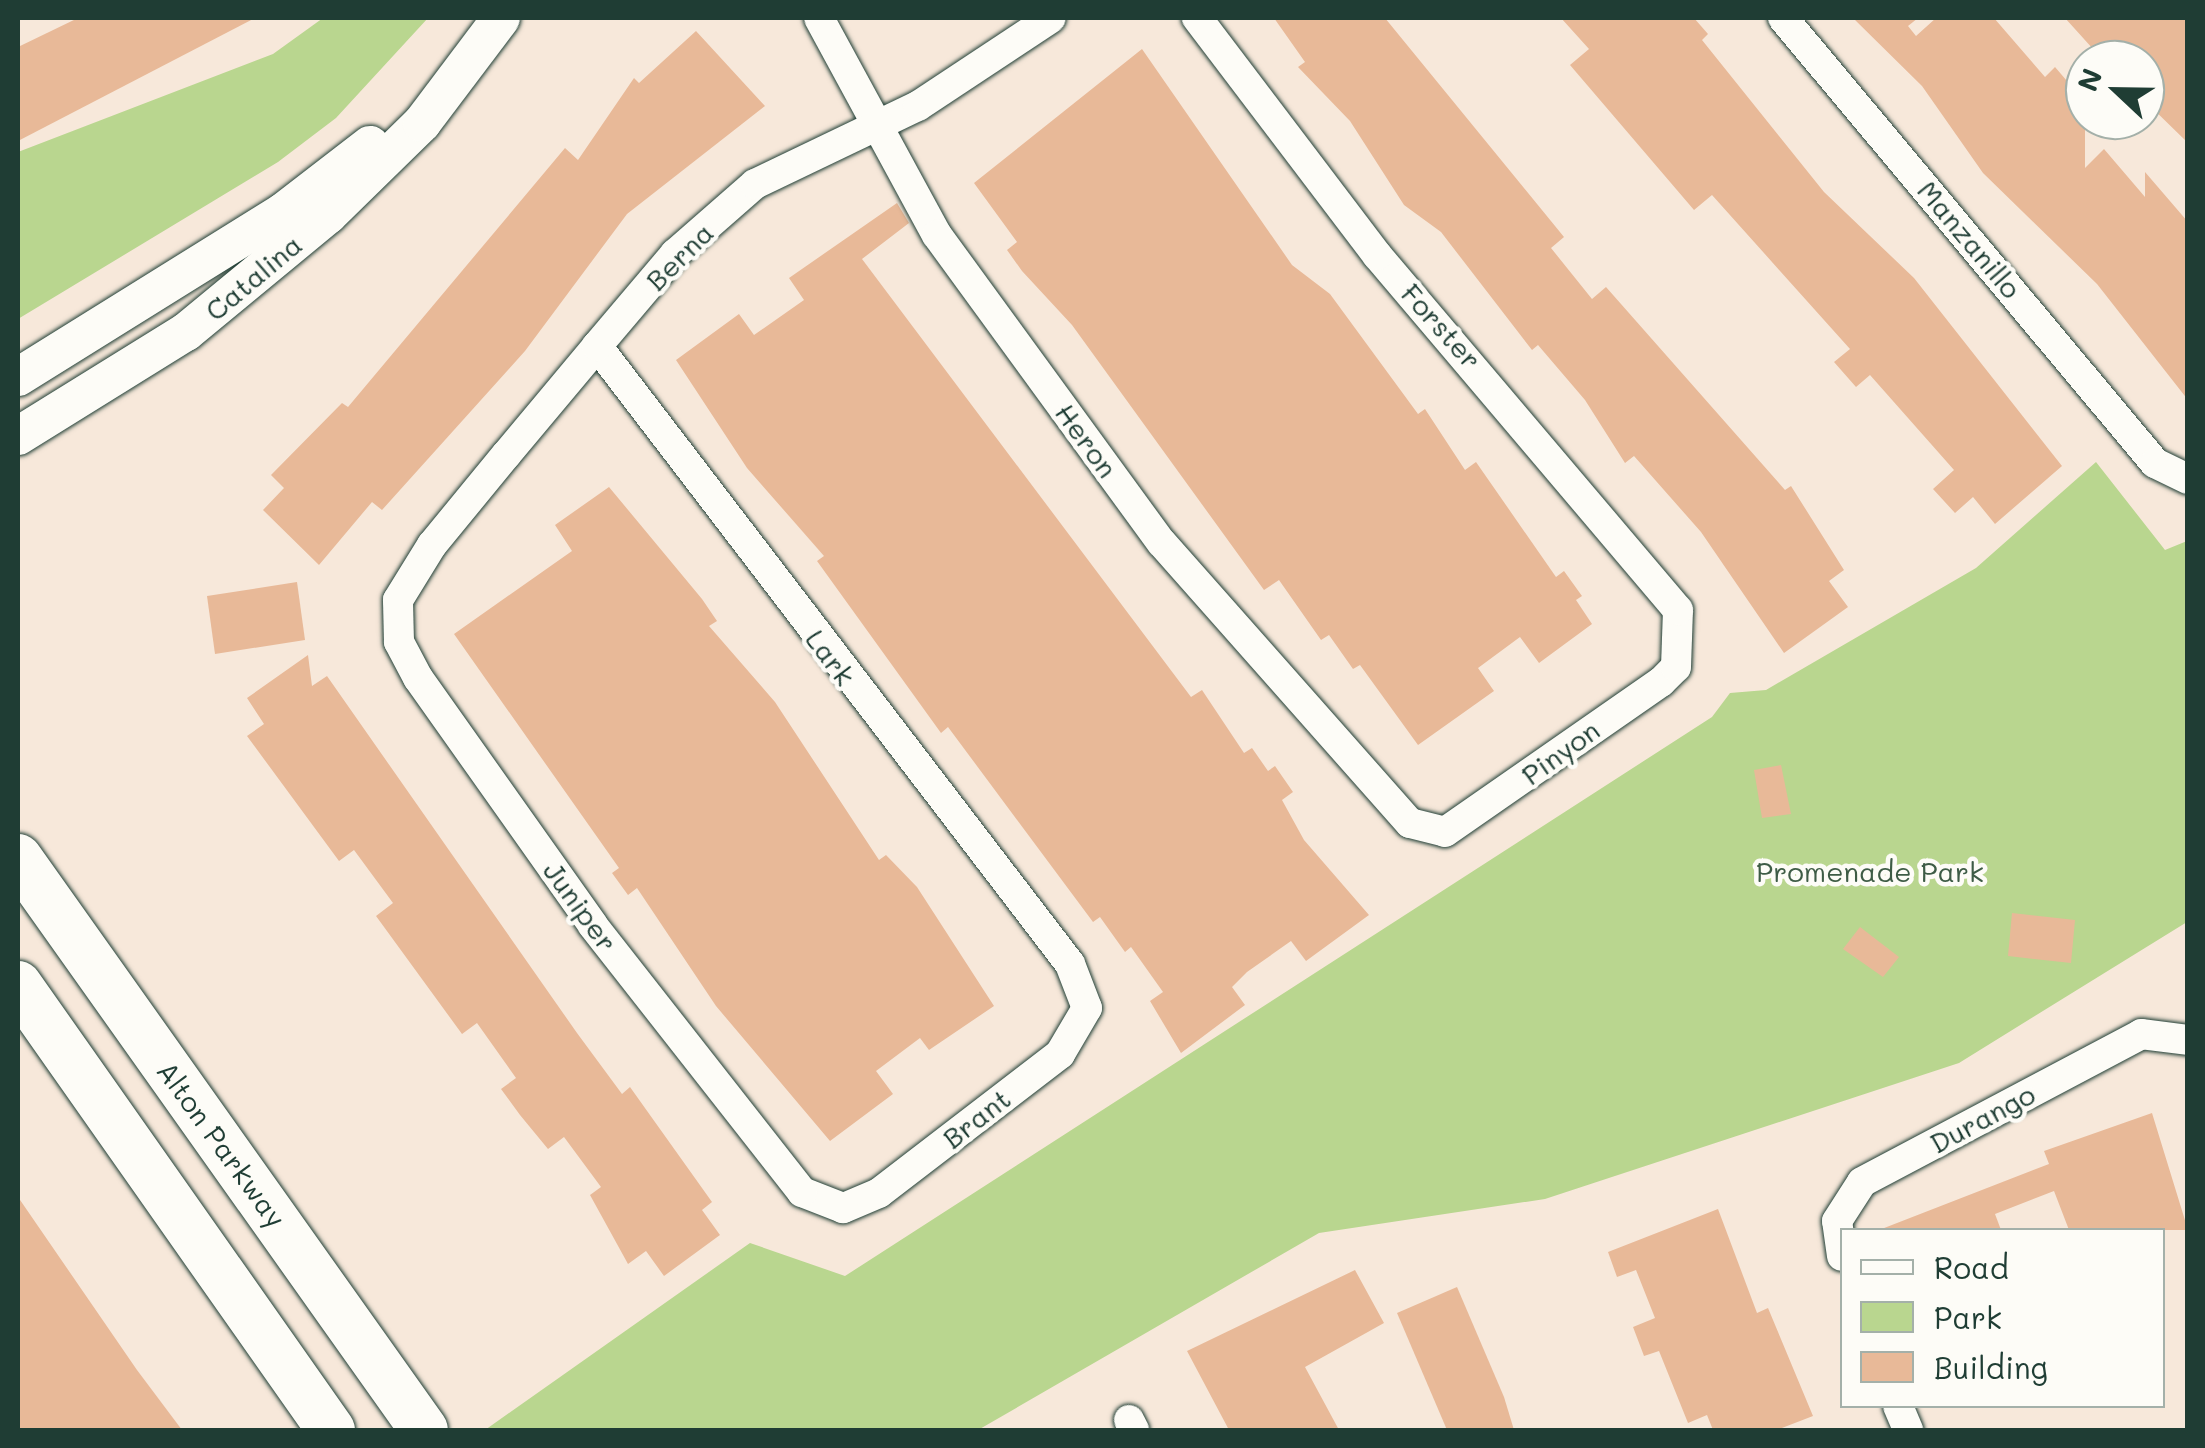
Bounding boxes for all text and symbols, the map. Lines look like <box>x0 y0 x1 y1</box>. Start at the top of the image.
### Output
north arrow <box>2065 40 2165 140</box>
text: N <box>2068 63 2110 96</box>
street label: Manzanillo <box>1911 173 2029 305</box>
street label: Berna <box>638 215 720 297</box>
street label: Catalina <box>198 227 308 327</box>
street label: Forster <box>1395 276 1489 376</box>
street label: Heron <box>1049 396 1125 484</box>
street label: Lark <box>799 622 863 692</box>
street label: Pinyon <box>1515 713 1605 791</box>
street label: Juniper <box>537 854 625 958</box>
park label: Promenade Park <box>1756 854 1984 888</box>
street label: Alton Parkway <box>150 1054 294 1234</box>
street label: Durango <box>1924 1076 2040 1160</box>
street label: Brant <box>935 1081 1017 1155</box>
legend <box>1840 1228 2165 1408</box>
text: Road <box>1934 1247 2009 1287</box>
text: Park <box>1934 1297 2002 1337</box>
text: Building <box>1934 1347 2048 1387</box>

